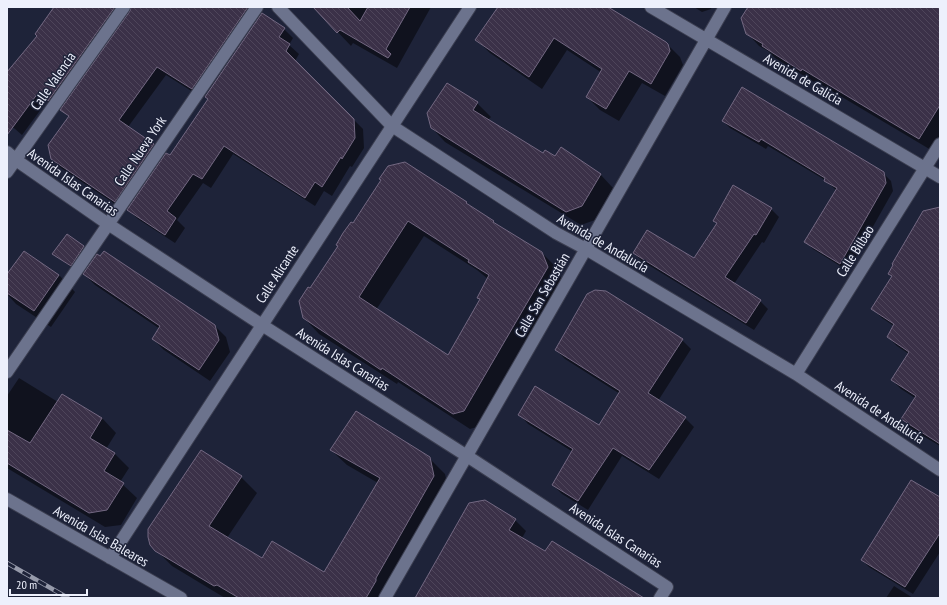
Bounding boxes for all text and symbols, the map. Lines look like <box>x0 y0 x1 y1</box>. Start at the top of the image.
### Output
street label: Calle Valencia <box>26 48 80 114</box>
street label: Avenida de Galicia <box>760 49 846 109</box>
street label: Calle Nueva York <box>110 112 170 189</box>
street label: Avenida Islas Canarias <box>24 144 122 220</box>
street label: Avenida de Andalucía <box>554 209 652 277</box>
street label: Calle Bilbao <box>832 222 878 280</box>
street label: Calle Alicante <box>252 241 303 307</box>
street label: Calle San Sebastián <box>511 250 573 340</box>
street label: Avenida Islas Canarias <box>293 323 393 395</box>
street label: Avenida de Andalucía <box>832 376 928 448</box>
street label: Avenida Islas Canarias <box>566 498 666 572</box>
street label: Avenida Islas Baleares <box>50 501 152 571</box>
scale bar <box>10 571 87 597</box>
text: 20 m <box>16 577 37 592</box>

